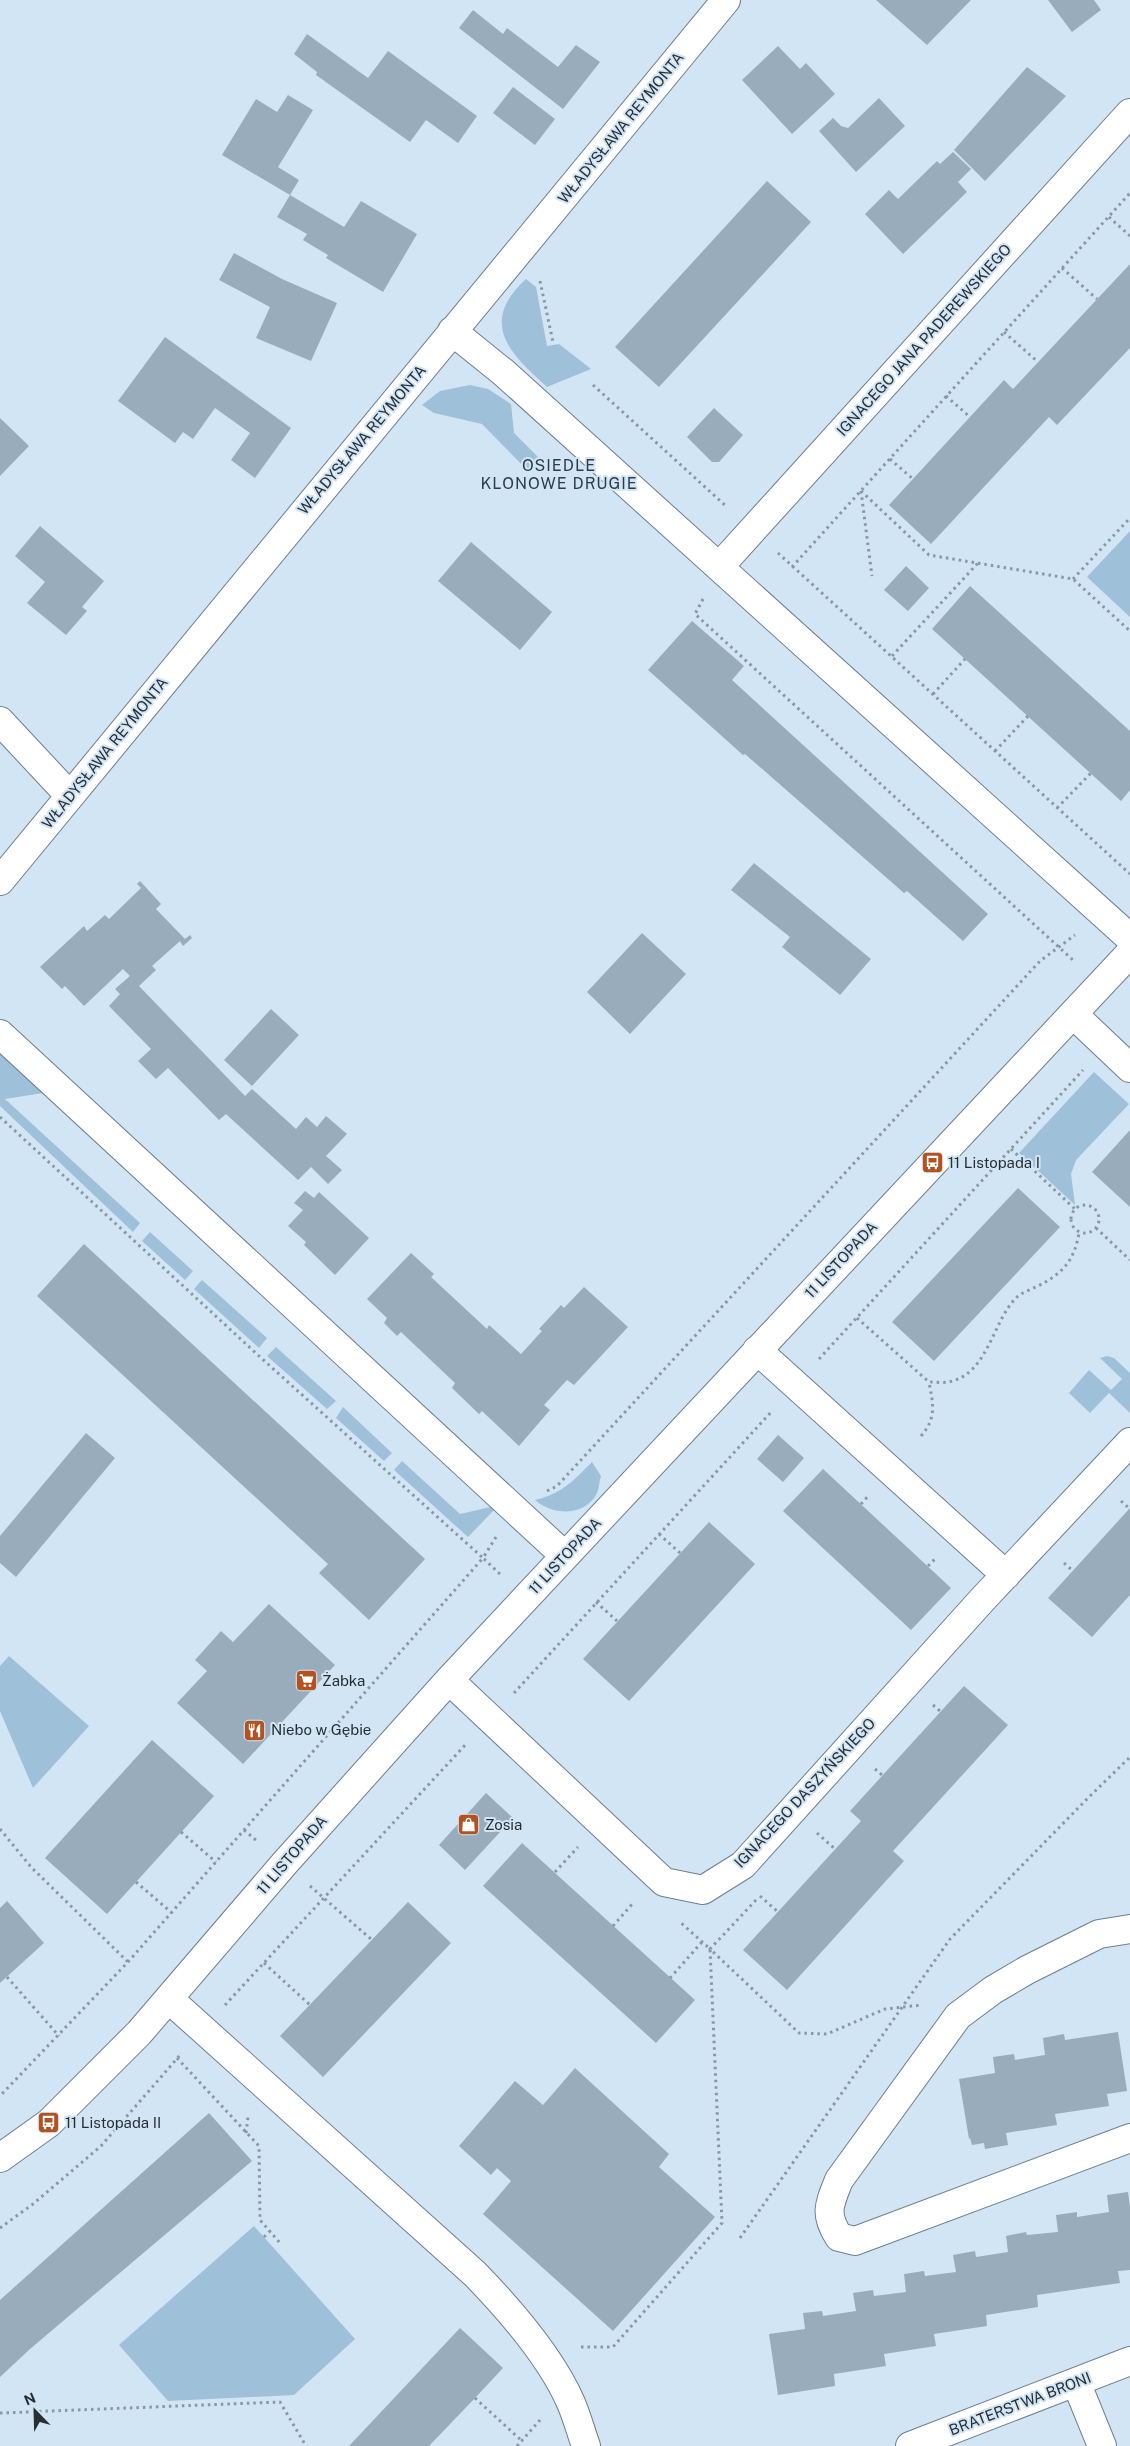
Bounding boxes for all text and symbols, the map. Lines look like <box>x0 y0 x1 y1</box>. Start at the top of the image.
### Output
street label: WŁADYSŁAWA REYMONTA <box>554 48 687 207</box>
street label: IGNACEGO JANA PADEREWSKIEGO <box>833 240 1014 439</box>
street label: WŁADYSŁAWA REYMONTA <box>294 361 429 518</box>
district label: OSIEDLE KLONOWE DRUGIE <box>480 456 638 493</box>
street label: WŁADYSŁAWA REYMONTA <box>38 673 171 832</box>
bus stop icon: 11 Listopada I <box>920 1151 944 1175</box>
place label: 11 Listopada I <box>948 1154 1040 1171</box>
street label: 11 LISTOPADA <box>801 1218 881 1301</box>
street label: 11 LISTOPADA <box>525 1514 605 1597</box>
supermarket icon: Żabka <box>294 1669 318 1693</box>
place label: Żabka <box>322 1671 365 1689</box>
street label: IGNACEGO DASZYŃSKIEGO <box>731 1714 878 1871</box>
restaurant icon: Niebo w Gębie <box>243 1718 267 1742</box>
place label: Niebo w Gębie <box>271 1721 371 1738</box>
street label: 11 LISTOPADA <box>253 1812 331 1897</box>
shop icon: Zosia <box>457 1813 481 1837</box>
place label: Zosia <box>485 1816 522 1833</box>
bus stop icon: 11 Listopada II <box>37 2111 61 2135</box>
place label: 11 Listopada II <box>65 2114 161 2131</box>
street label: BRATERSTWA BRONI <box>946 2369 1093 2438</box>
north arrow <box>10 2386 60 2436</box>
text: N <box>22 2390 38 2409</box>

